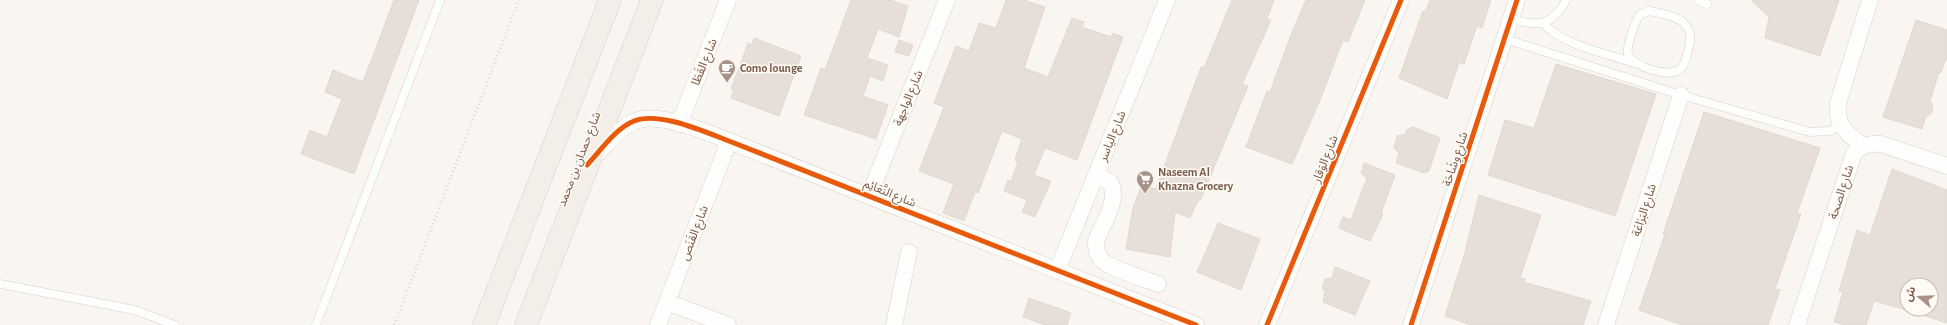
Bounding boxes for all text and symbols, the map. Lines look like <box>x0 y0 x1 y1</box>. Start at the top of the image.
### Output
street label: شارع القَطَا <box>688 37 722 88</box>
cafe icon: Como lounge <box>717 58 737 83</box>
place label: Como lounge <box>740 62 803 74</box>
street label: شارع الواجهة <box>891 68 927 129</box>
street label: شارع الياسر <box>1096 109 1130 165</box>
street label: شارع حمدان بن محمد <box>555 110 605 209</box>
street label: شارع وِشَاحَة <box>1439 130 1473 189</box>
street label: شارع الوَقار <box>1310 133 1343 187</box>
street label: شارع الصحة <box>1827 163 1858 222</box>
place label: Naseem Al Khazna Grocery <box>1158 166 1234 193</box>
supermarket icon: Naseem Al Khazna Grocery <box>1135 169 1155 194</box>
street label: شارع النَّعَائِم <box>861 176 918 212</box>
street label: شارع البَرَاعَة <box>1630 182 1661 239</box>
street label: شارع القَنَص <box>677 204 713 263</box>
north arrow <box>1899 277 1939 317</box>
text: ش <box>1902 285 1919 303</box>

